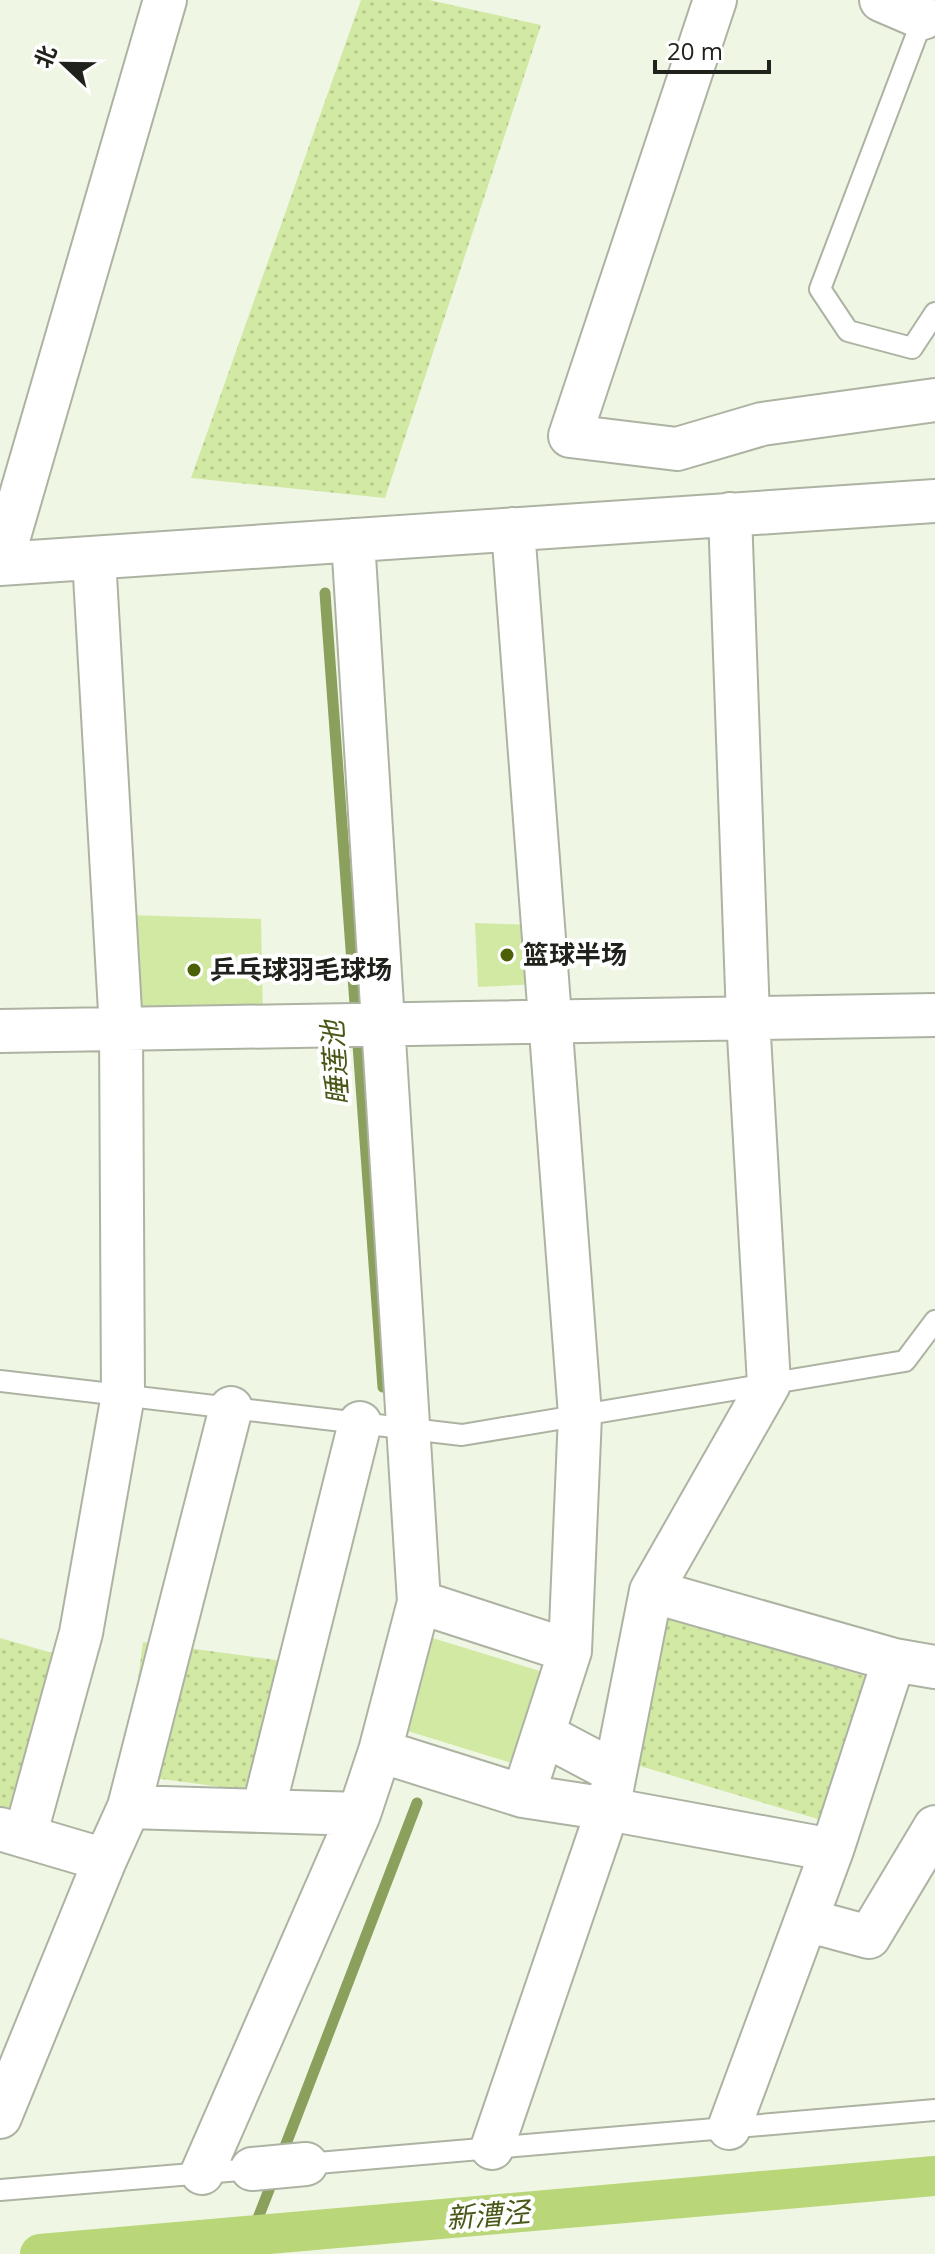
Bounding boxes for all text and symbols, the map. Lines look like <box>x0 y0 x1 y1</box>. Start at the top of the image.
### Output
north arrow <box>24 24 104 104</box>
scale bar <box>655 24 769 74</box>
text: 20 m <box>667 34 723 67</box>
text: 北 <box>26 40 63 72</box>
place label: 篮球半场 <box>523 936 627 972</box>
marker: 篮球半场 <box>498 946 516 964</box>
place label: 乒乓球羽毛球场 <box>210 951 392 987</box>
marker: 乒乓球羽毛球场 <box>185 961 203 979</box>
water label: 睡莲池 <box>312 1017 356 1106</box>
water label: 新漕泾 <box>444 2191 534 2237</box>

